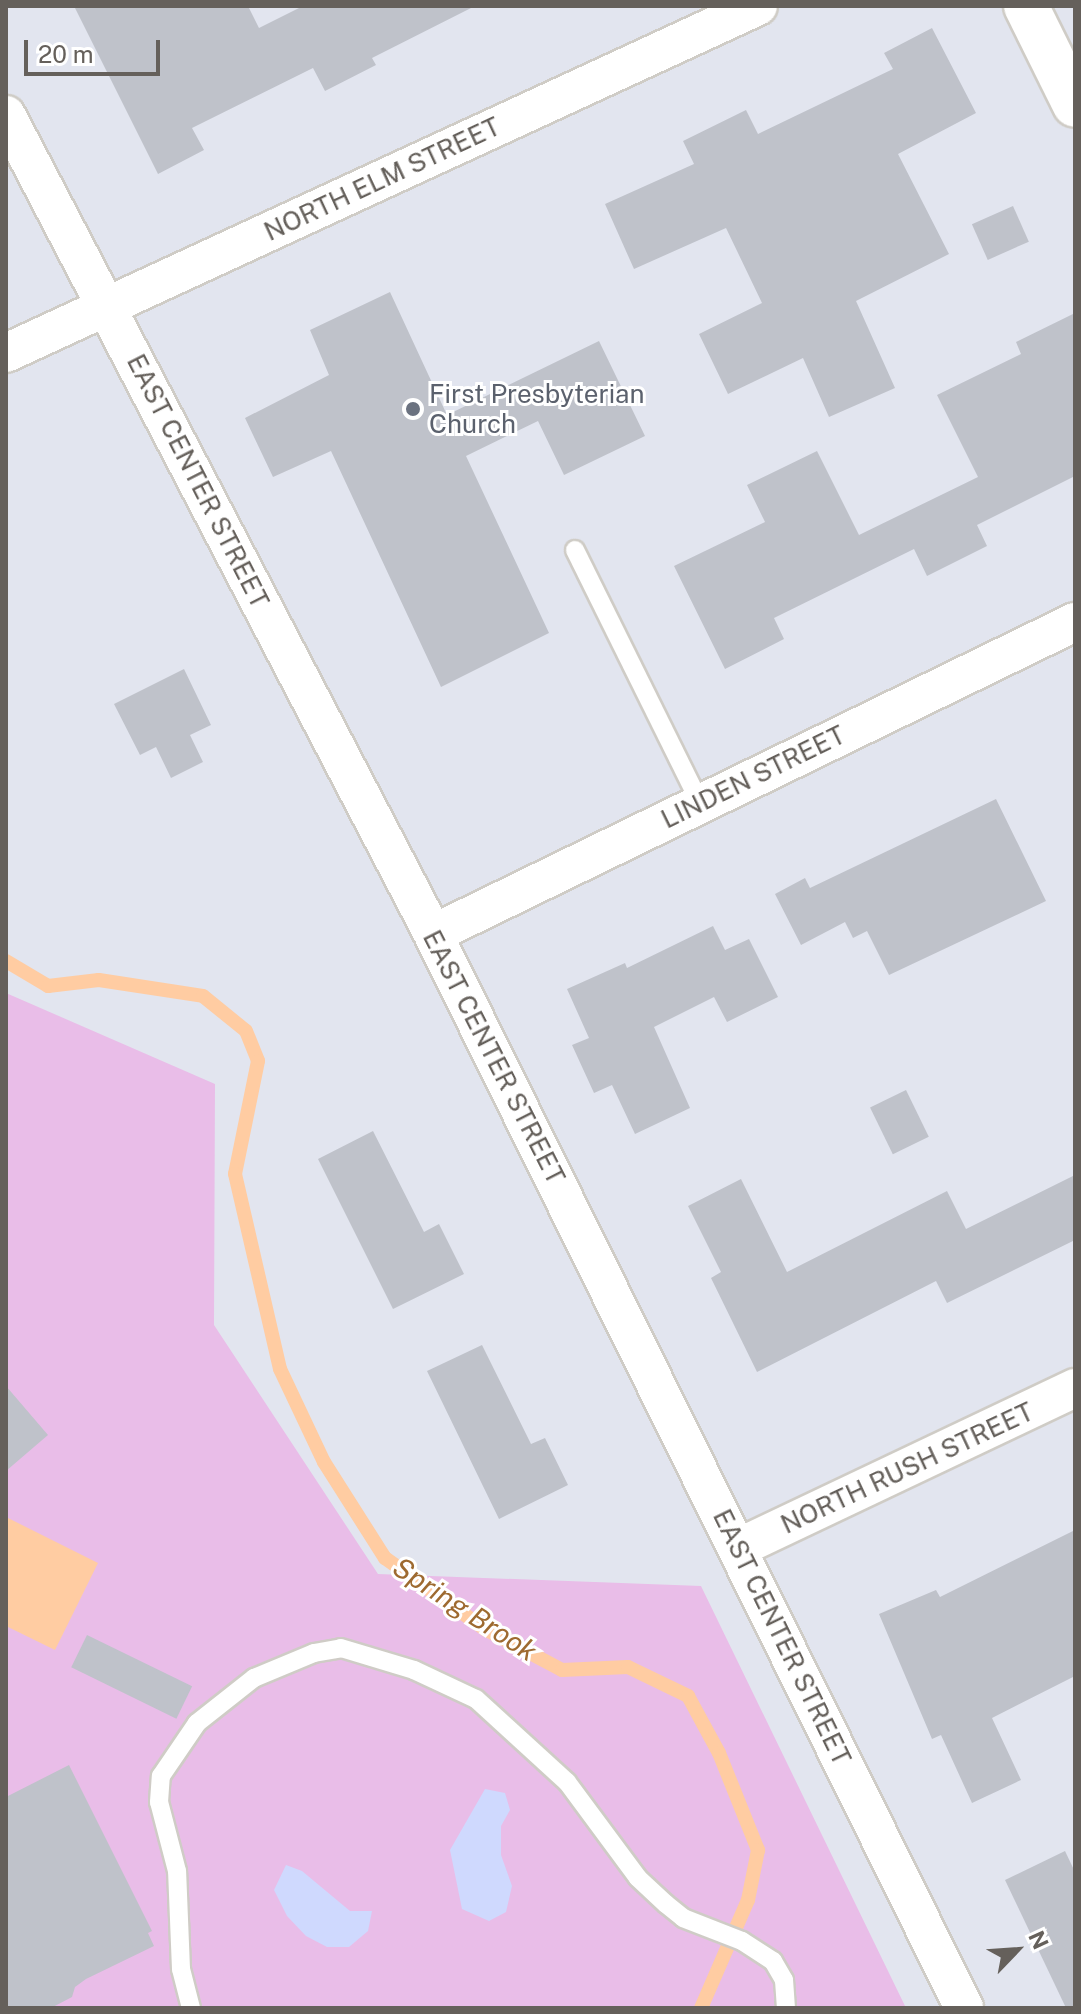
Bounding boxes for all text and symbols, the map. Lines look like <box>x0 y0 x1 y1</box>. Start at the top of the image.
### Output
scale bar <box>28 24 164 74</box>
text: 20 m <box>38 40 94 68</box>
street label: NORTH ELM STREET <box>259 111 505 247</box>
street label: EAST CENTER STREET <box>120 349 276 613</box>
place label: First Presbyterian Church <box>429 378 644 440</box>
marker: First Presbyterian Church <box>404 400 422 418</box>
street label: LINDEN STREET <box>656 719 850 835</box>
street label: EAST CENTER STREET <box>416 925 572 1189</box>
street label: NORTH RUSH STREET <box>776 1396 1038 1540</box>
street label: EAST CENTER STREET <box>706 1504 858 1770</box>
water label: Spring Brook <box>387 1550 543 1668</box>
north arrow <box>977 1910 1057 1990</box>
text: N <box>1023 1927 1054 1953</box>

